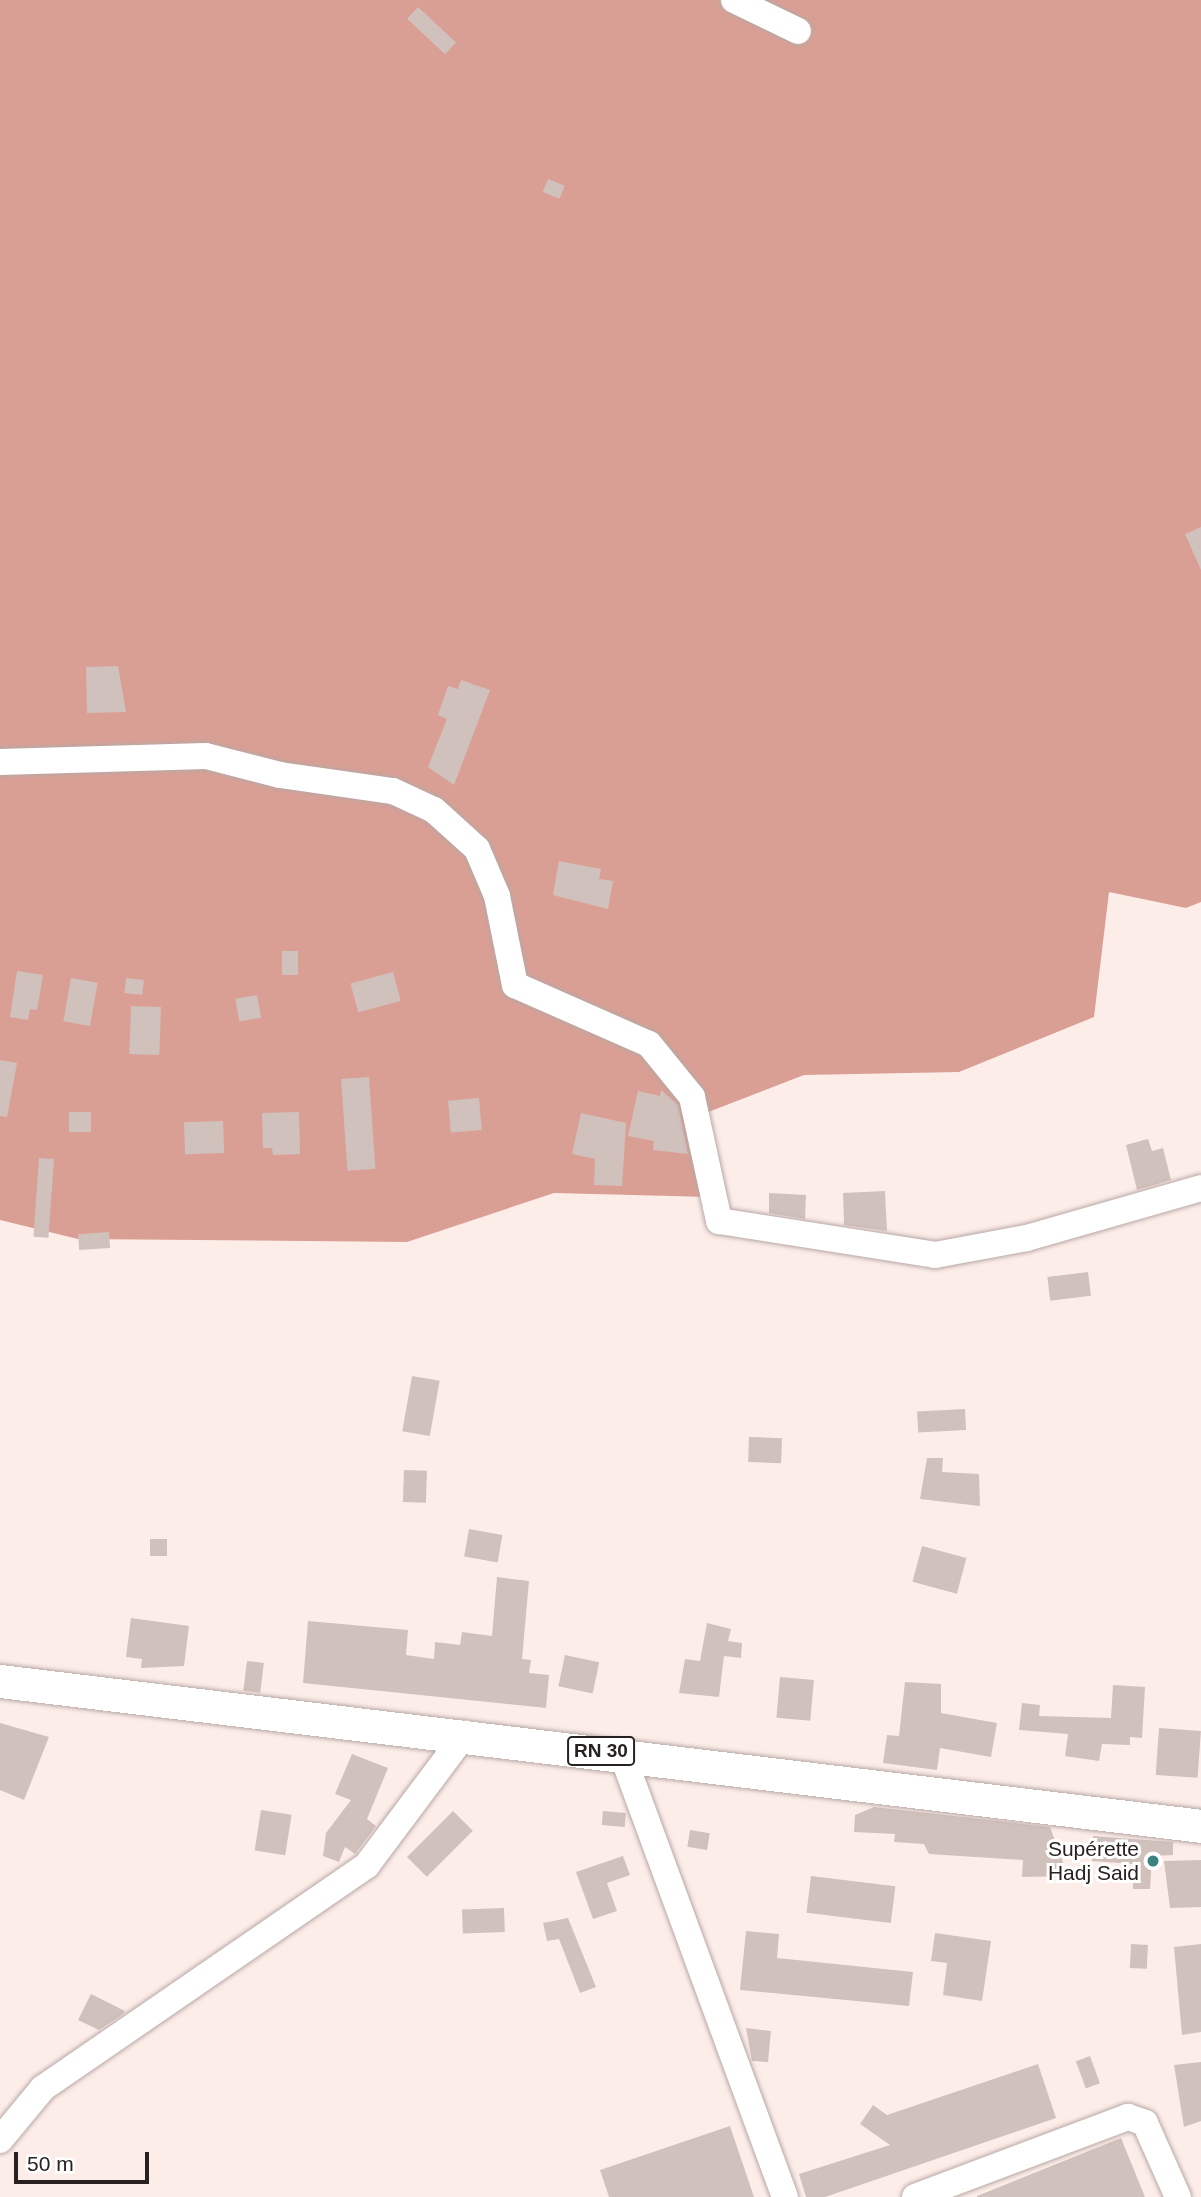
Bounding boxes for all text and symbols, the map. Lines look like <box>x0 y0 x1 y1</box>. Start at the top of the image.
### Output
road number: RN 30 <box>566 1736 636 1766</box>
place label: Supérette Hadj Said <box>1048 1836 1139 1886</box>
marker: Supérette Hadj Said <box>1145 1853 1161 1869</box>
scale bar <box>18 2138 152 2182</box>
text: 50 m <box>27 2152 74 2175</box>

